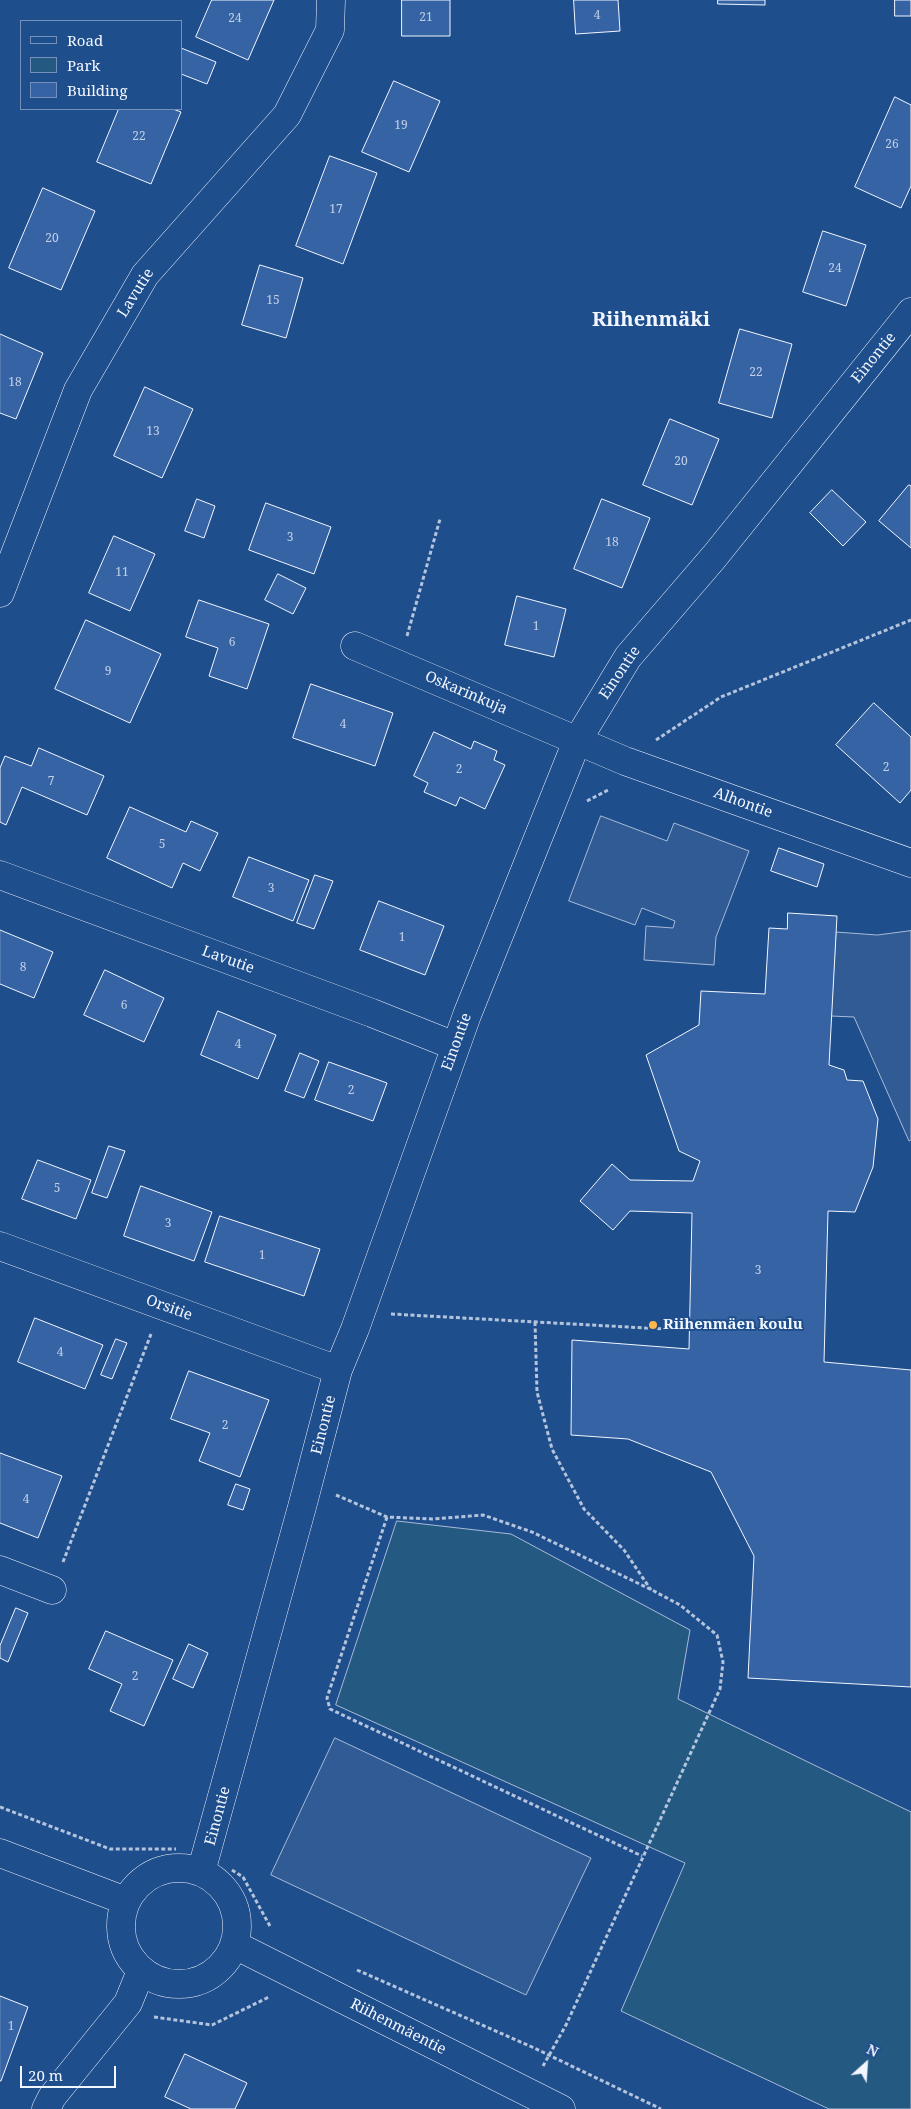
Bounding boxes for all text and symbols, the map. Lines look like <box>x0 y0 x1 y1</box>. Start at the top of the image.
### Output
house number: 4 <box>594 9 600 23</box>
house number: 21 <box>419 11 433 25</box>
house number: 24 <box>228 12 242 26</box>
legend <box>20 20 182 110</box>
text: Road <box>67 30 103 50</box>
text: Park <box>67 55 100 75</box>
text: Building <box>67 80 128 100</box>
house number: 19 <box>394 119 408 133</box>
house number: 22 <box>132 130 146 144</box>
house number: 26 <box>885 138 899 152</box>
house number: 17 <box>329 203 343 217</box>
house number: 20 <box>45 232 59 246</box>
house number: 24 <box>828 262 842 276</box>
street label: Lavutie <box>114 265 158 321</box>
house number: 15 <box>266 294 280 308</box>
district label: Riihenmäki <box>592 308 710 332</box>
street label: Einontie <box>848 329 900 387</box>
house number: 22 <box>749 366 763 380</box>
house number: 18 <box>8 376 22 390</box>
house number: 13 <box>146 425 160 439</box>
house number: 20 <box>674 455 688 469</box>
house number: 3 <box>287 531 293 545</box>
house number: 18 <box>605 536 619 550</box>
house number: 11 <box>115 566 129 580</box>
house number: 1 <box>533 620 539 634</box>
house number: 6 <box>229 636 235 650</box>
street label: Einontie <box>596 643 644 703</box>
house number: 9 <box>105 665 111 679</box>
street label: Oskarinkuja <box>422 668 510 718</box>
house number: 4 <box>340 718 346 732</box>
house number: 2 <box>883 761 889 775</box>
house number: 2 <box>456 763 462 777</box>
house number: 7 <box>48 775 54 789</box>
street label: Alhontie <box>711 784 775 822</box>
house number: 5 <box>159 838 165 852</box>
house number: 3 <box>268 882 274 896</box>
house number: 1 <box>399 931 405 945</box>
street label: Lavutie <box>200 942 256 978</box>
house number: 8 <box>20 961 26 975</box>
house number: 6 <box>121 999 127 1013</box>
street label: Einontie <box>438 1011 476 1073</box>
house number: 4 <box>235 1038 241 1052</box>
house number: 2 <box>348 1084 354 1098</box>
house number: 5 <box>54 1182 60 1196</box>
house number: 3 <box>165 1217 171 1231</box>
house number: 1 <box>259 1249 265 1263</box>
house number: 3 <box>755 1264 761 1278</box>
street label: Orsitie <box>143 1291 195 1325</box>
place label: Riihenmäen koulu <box>663 1316 803 1334</box>
marker: Riihenmäen koulu <box>647 1319 659 1331</box>
house number: 4 <box>57 1346 63 1360</box>
street label: Einontie <box>308 1394 340 1456</box>
house number: 2 <box>222 1419 228 1433</box>
house number: 4 <box>23 1493 29 1507</box>
house number: 2 <box>132 1670 138 1684</box>
street label: Einontie <box>202 1785 234 1847</box>
street label: Riihenmäentie <box>347 1995 449 2059</box>
house number: 1 <box>8 2020 14 2034</box>
north arrow <box>841 2039 891 2089</box>
text: N <box>864 2039 882 2061</box>
scale bar <box>22 2056 119 2088</box>
text: 20 m <box>28 2065 63 2085</box>

